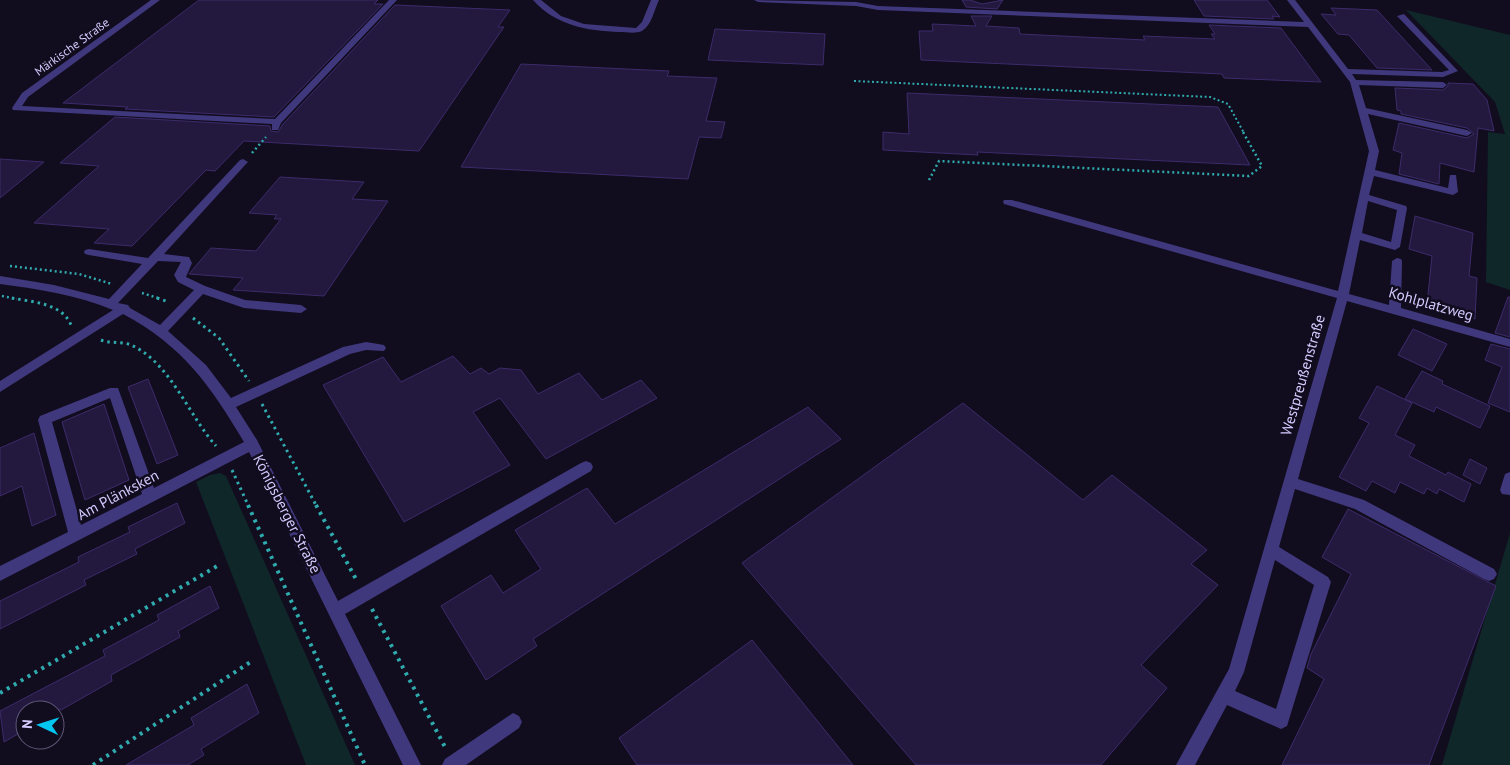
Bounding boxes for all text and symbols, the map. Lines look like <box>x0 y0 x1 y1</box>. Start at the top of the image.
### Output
street label: Märkische Straße <box>31 15 112 79</box>
street label: Kohlplatzweg <box>1387 282 1476 325</box>
street label: Westpreußenstraße <box>1276 312 1329 438</box>
street label: Königsberger Straße <box>249 451 326 576</box>
street label: Am Plänksken <box>74 465 162 524</box>
north arrow <box>15 700 65 750</box>
text: N <box>18 719 36 729</box>

